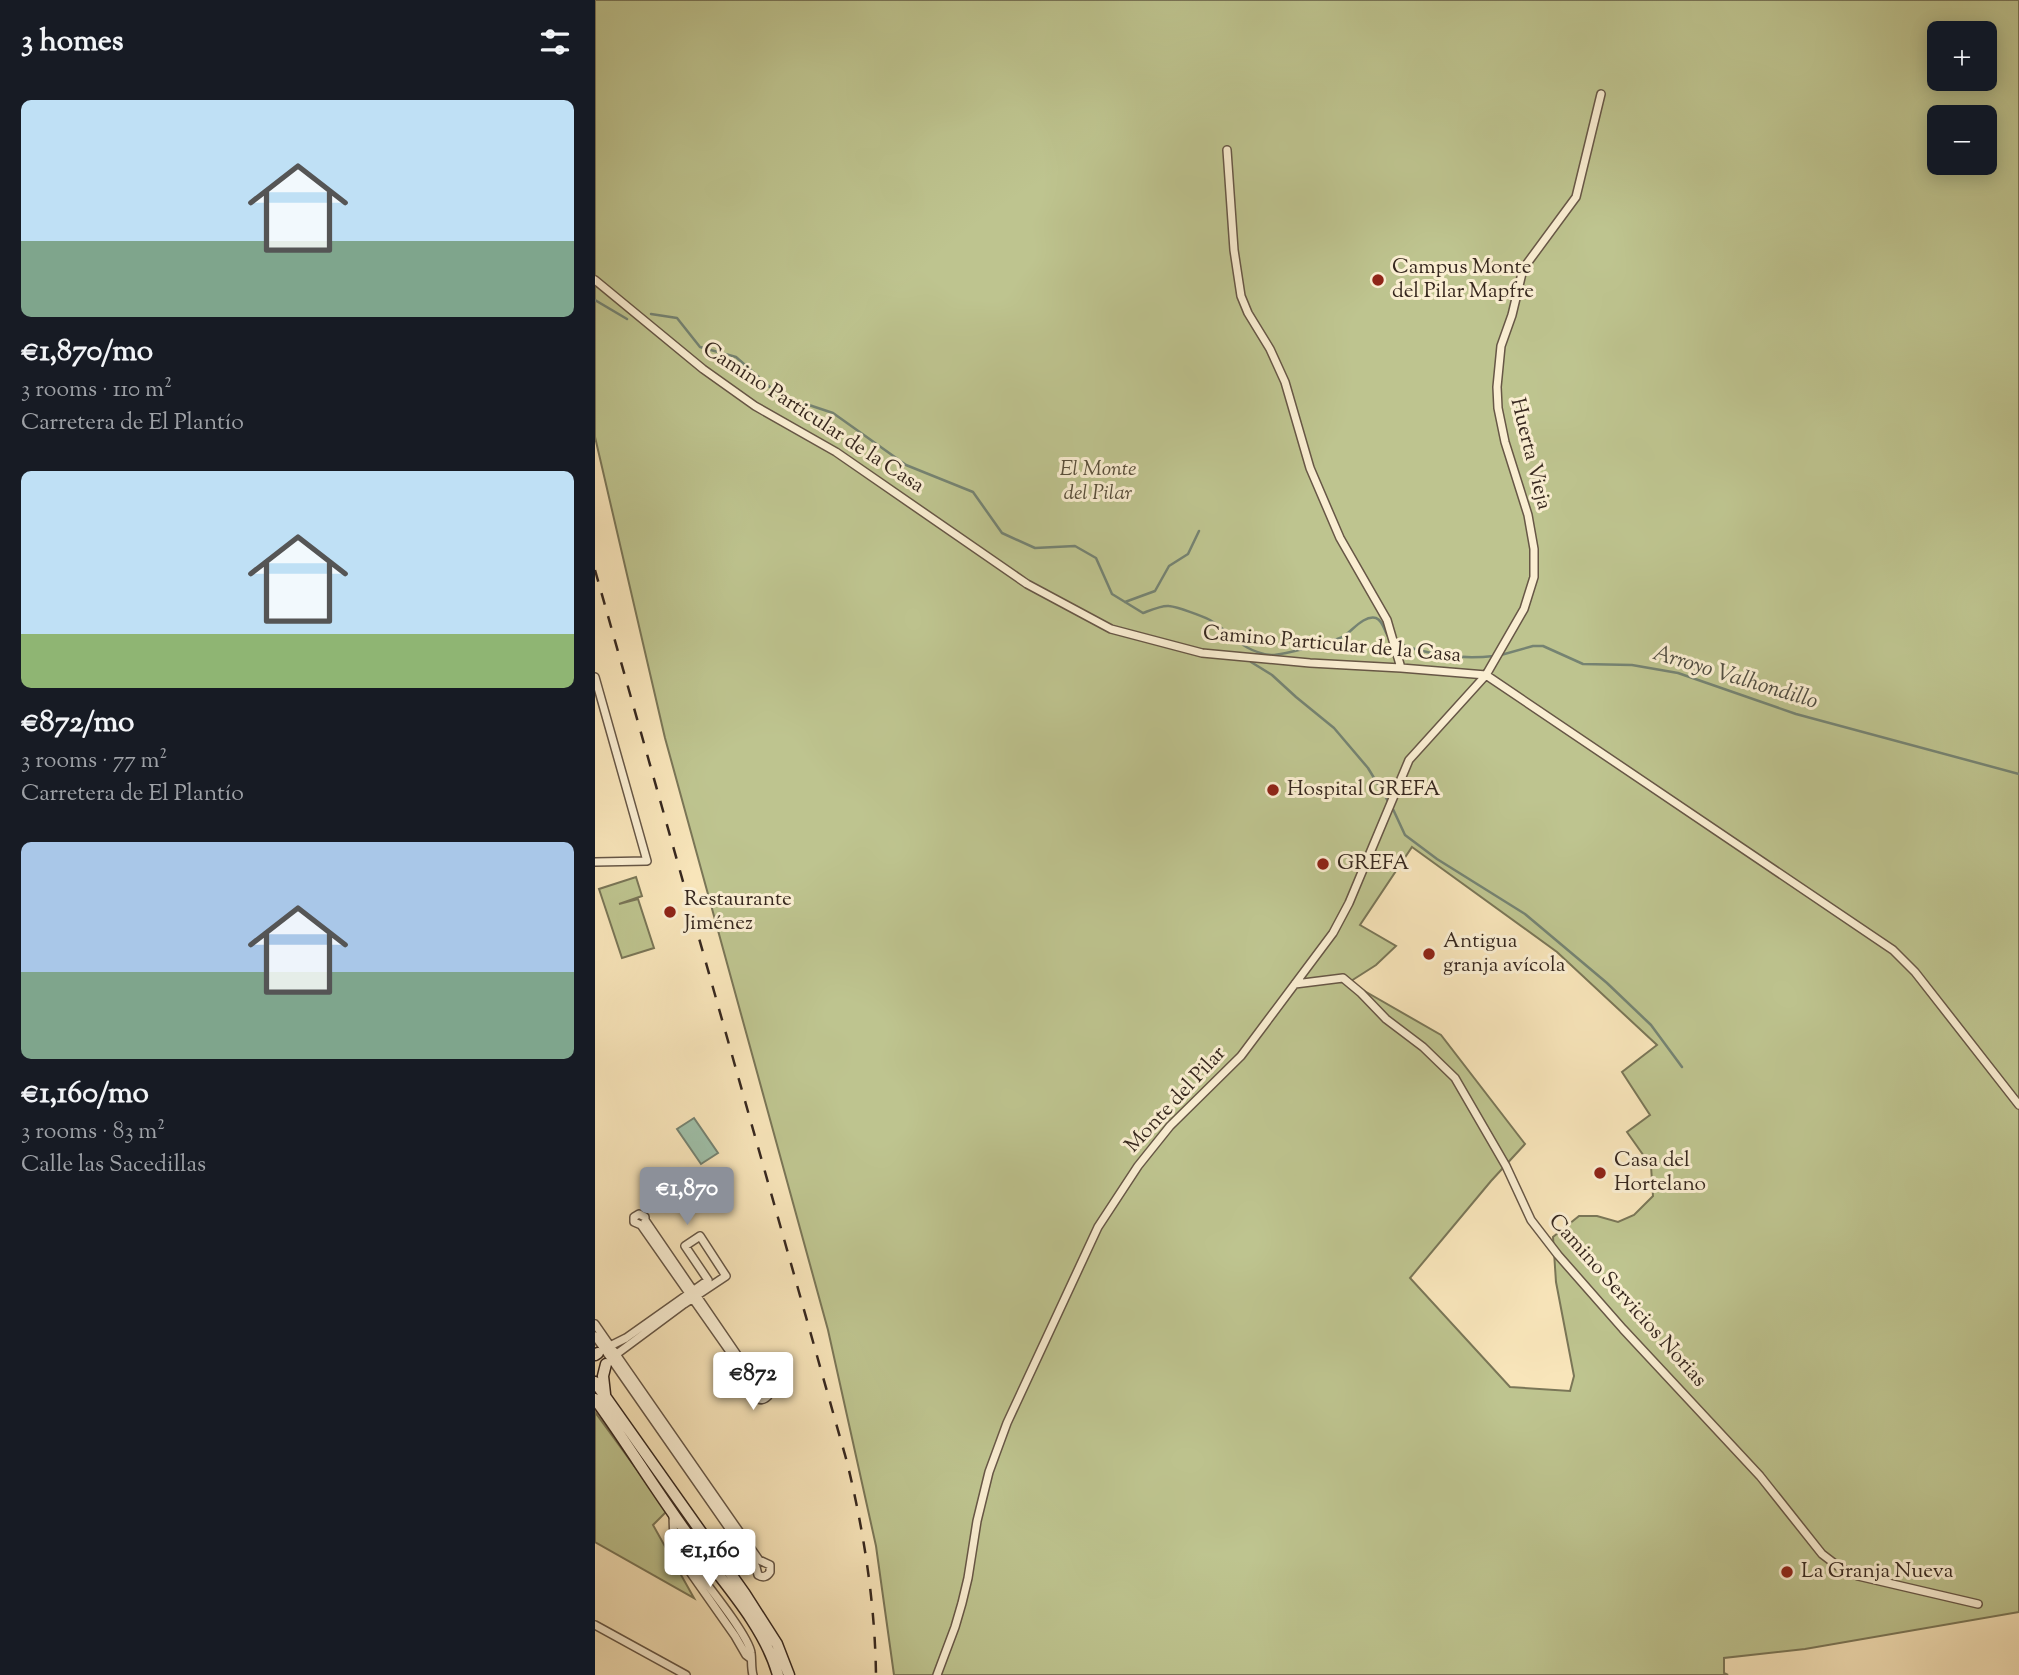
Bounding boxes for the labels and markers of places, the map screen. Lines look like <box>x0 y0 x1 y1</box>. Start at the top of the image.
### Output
place label: Campus Monte del Pilar Mapfre <box>1392 253 1534 307</box>
marker: Campus Monte del Pilar Mapfre <box>1370 272 1386 288</box>
place label: Hospital GREFA <box>1287 775 1440 805</box>
marker: Hospital GREFA <box>1265 782 1281 798</box>
place label: GREFA <box>1337 849 1409 879</box>
marker: GREFA <box>1315 856 1331 872</box>
place label: Restaurante Jiménez <box>683 885 792 939</box>
marker: Restaurante Jiménez <box>662 904 678 920</box>
place label: Antigua granja avícola <box>1443 927 1566 981</box>
marker: Antigua granja avícola <box>1421 946 1437 962</box>
place label: Casa del Hortelano <box>1614 1146 1706 1200</box>
marker: Casa del Hortelano <box>1592 1165 1608 1181</box>
pin: €1,870 <box>630 1168 744 1227</box>
pin: €872 <box>712 1352 794 1412</box>
pin: €1,160 <box>653 1530 767 1589</box>
place label: La Granja Nueva <box>1801 1557 1954 1587</box>
marker: La Granja Nueva <box>1779 1564 1795 1580</box>

